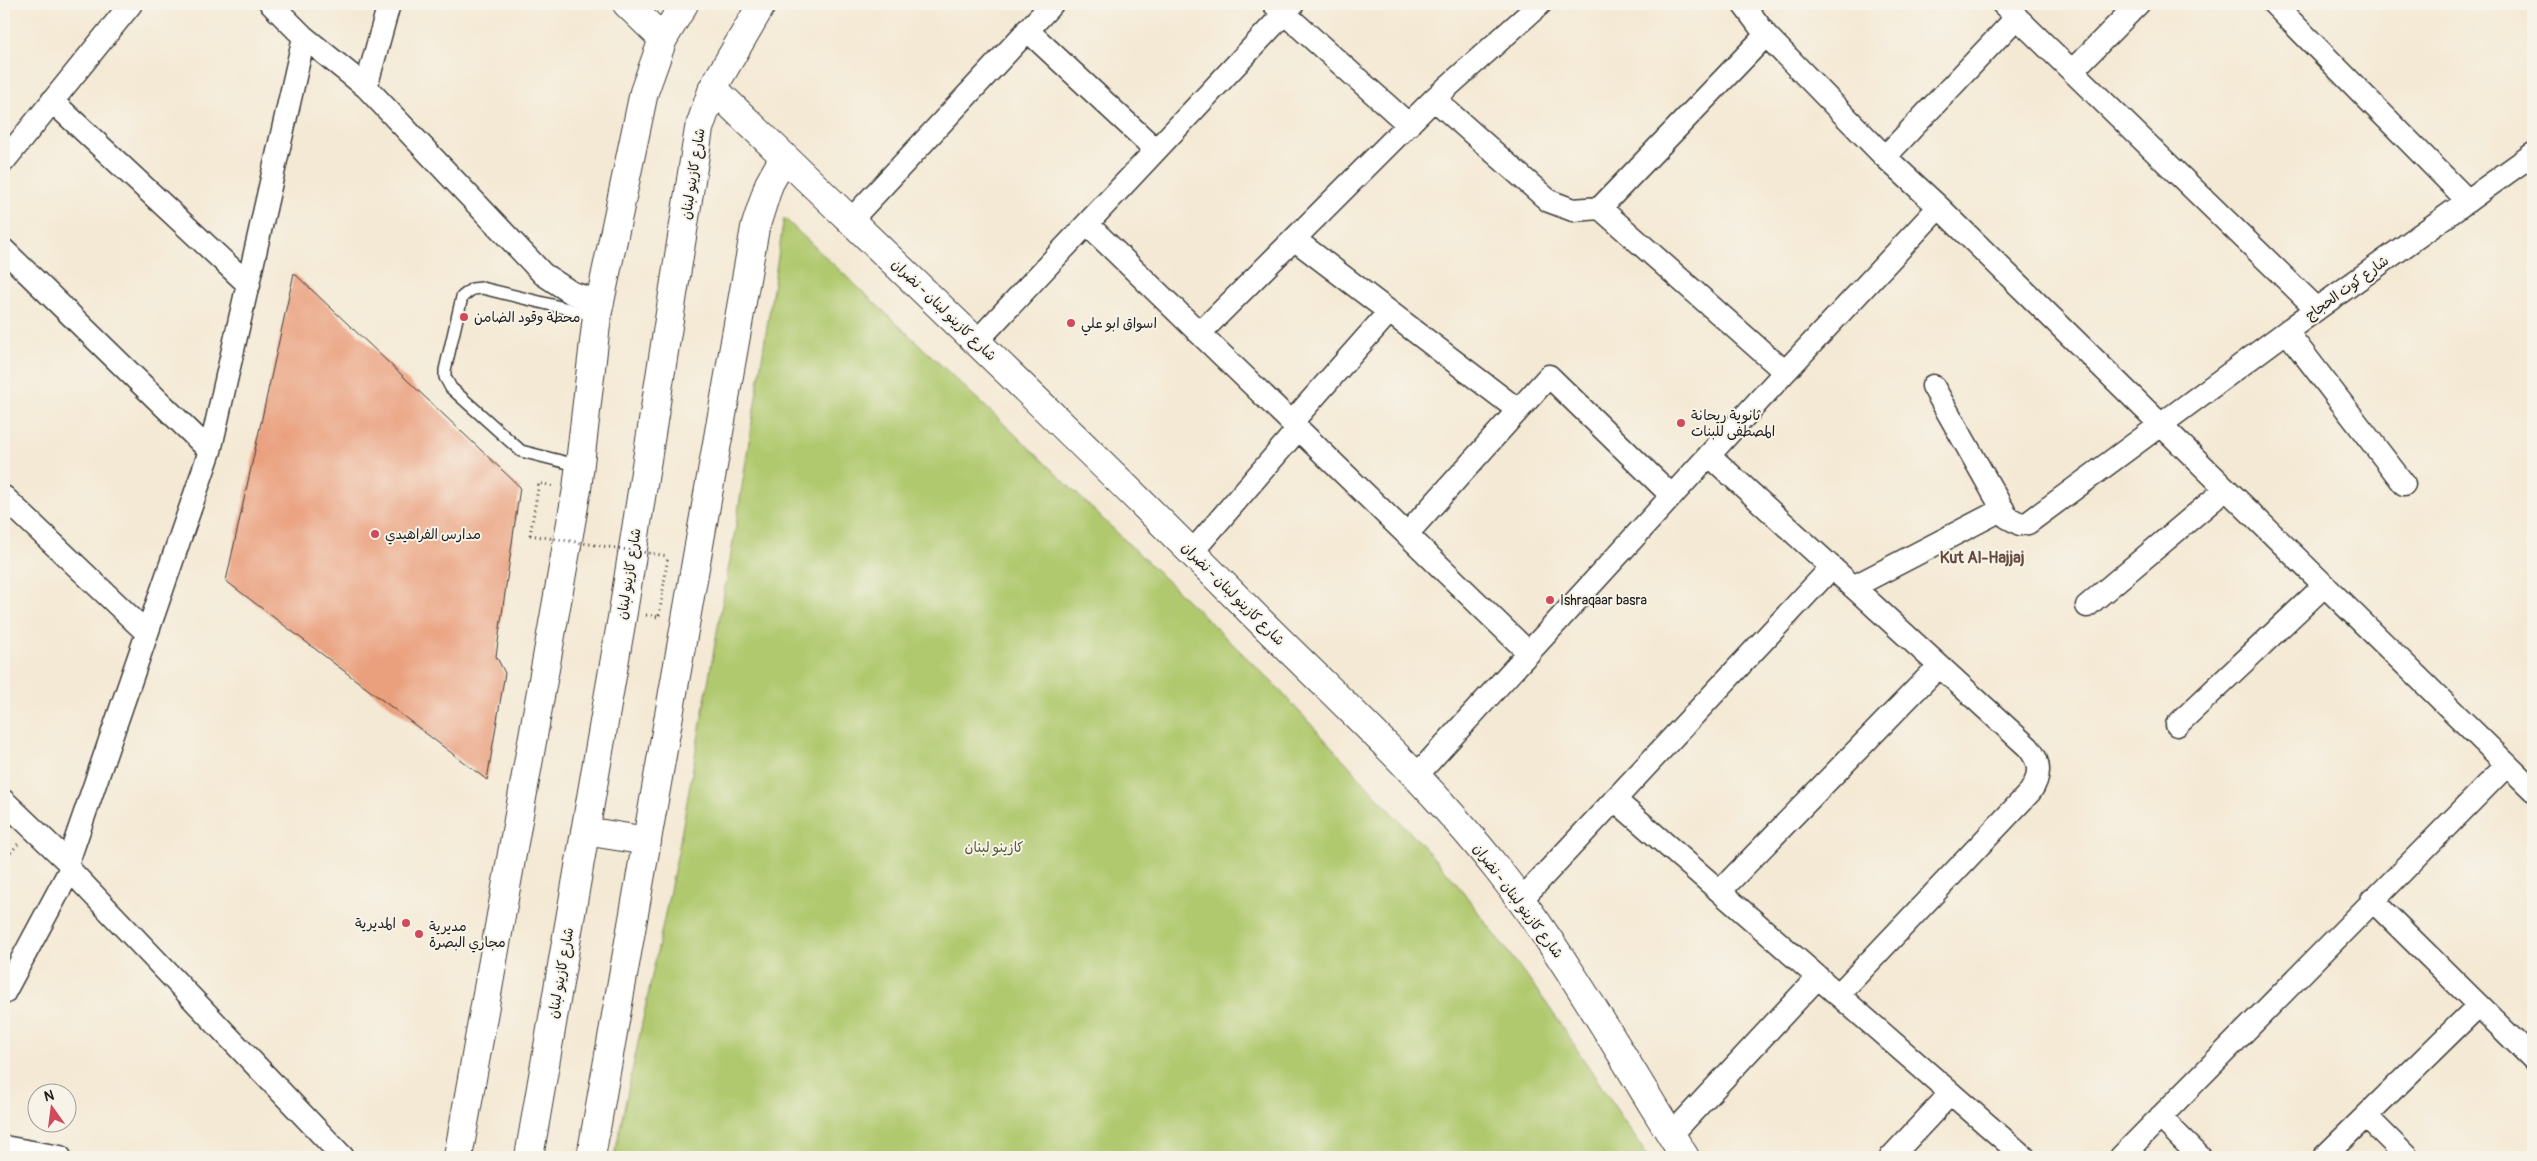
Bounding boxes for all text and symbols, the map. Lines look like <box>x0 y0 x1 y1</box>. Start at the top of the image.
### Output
street label: شارع كازينو لبنان <box>677 127 710 221</box>
street label: شارع كوت الحجاج <box>2302 252 2393 325</box>
street label: شارع كازينو لبنان - نضران <box>887 256 1000 365</box>
place label: محطة وقود الضامن <box>474 309 580 326</box>
marker: محطة وقود الضامن <box>458 311 470 323</box>
place label: اسواق ابو علي <box>1081 315 1157 336</box>
marker: اسواق ابو علي <box>1065 317 1077 329</box>
place label: ثانوية ريحانة المصطفى للبنات <box>1691 407 1775 440</box>
marker: ثانوية ريحانة المصطفى للبنات <box>1675 417 1687 429</box>
place label: مدارس الفراهيدي <box>385 526 481 545</box>
street label: شارع كازينو لبنان <box>613 527 646 621</box>
marker: مدارس الفراهيدي <box>369 528 381 540</box>
street label: شارع كازينو لبنان - نضران <box>1177 539 1288 650</box>
district label: Kut Al-Hajjaj <box>1940 548 2025 568</box>
place label: Ishraqaar basra <box>1560 592 1647 609</box>
marker: Ishraqaar basra <box>1544 594 1556 606</box>
park label: كازينو لبنان <box>964 839 1024 856</box>
street label: شارع كازينو لبنان - نضران <box>1469 840 1567 962</box>
place label: المديرية <box>355 915 396 932</box>
marker: المديرية <box>400 917 412 929</box>
place label: مديرية مجاري البصرة <box>429 918 506 953</box>
street label: شارع كازينو لبنان <box>545 926 578 1020</box>
marker: مديرية مجاري البصرة <box>413 928 425 940</box>
north arrow <box>28 1084 78 1134</box>
text: N <box>42 1086 56 1105</box>

